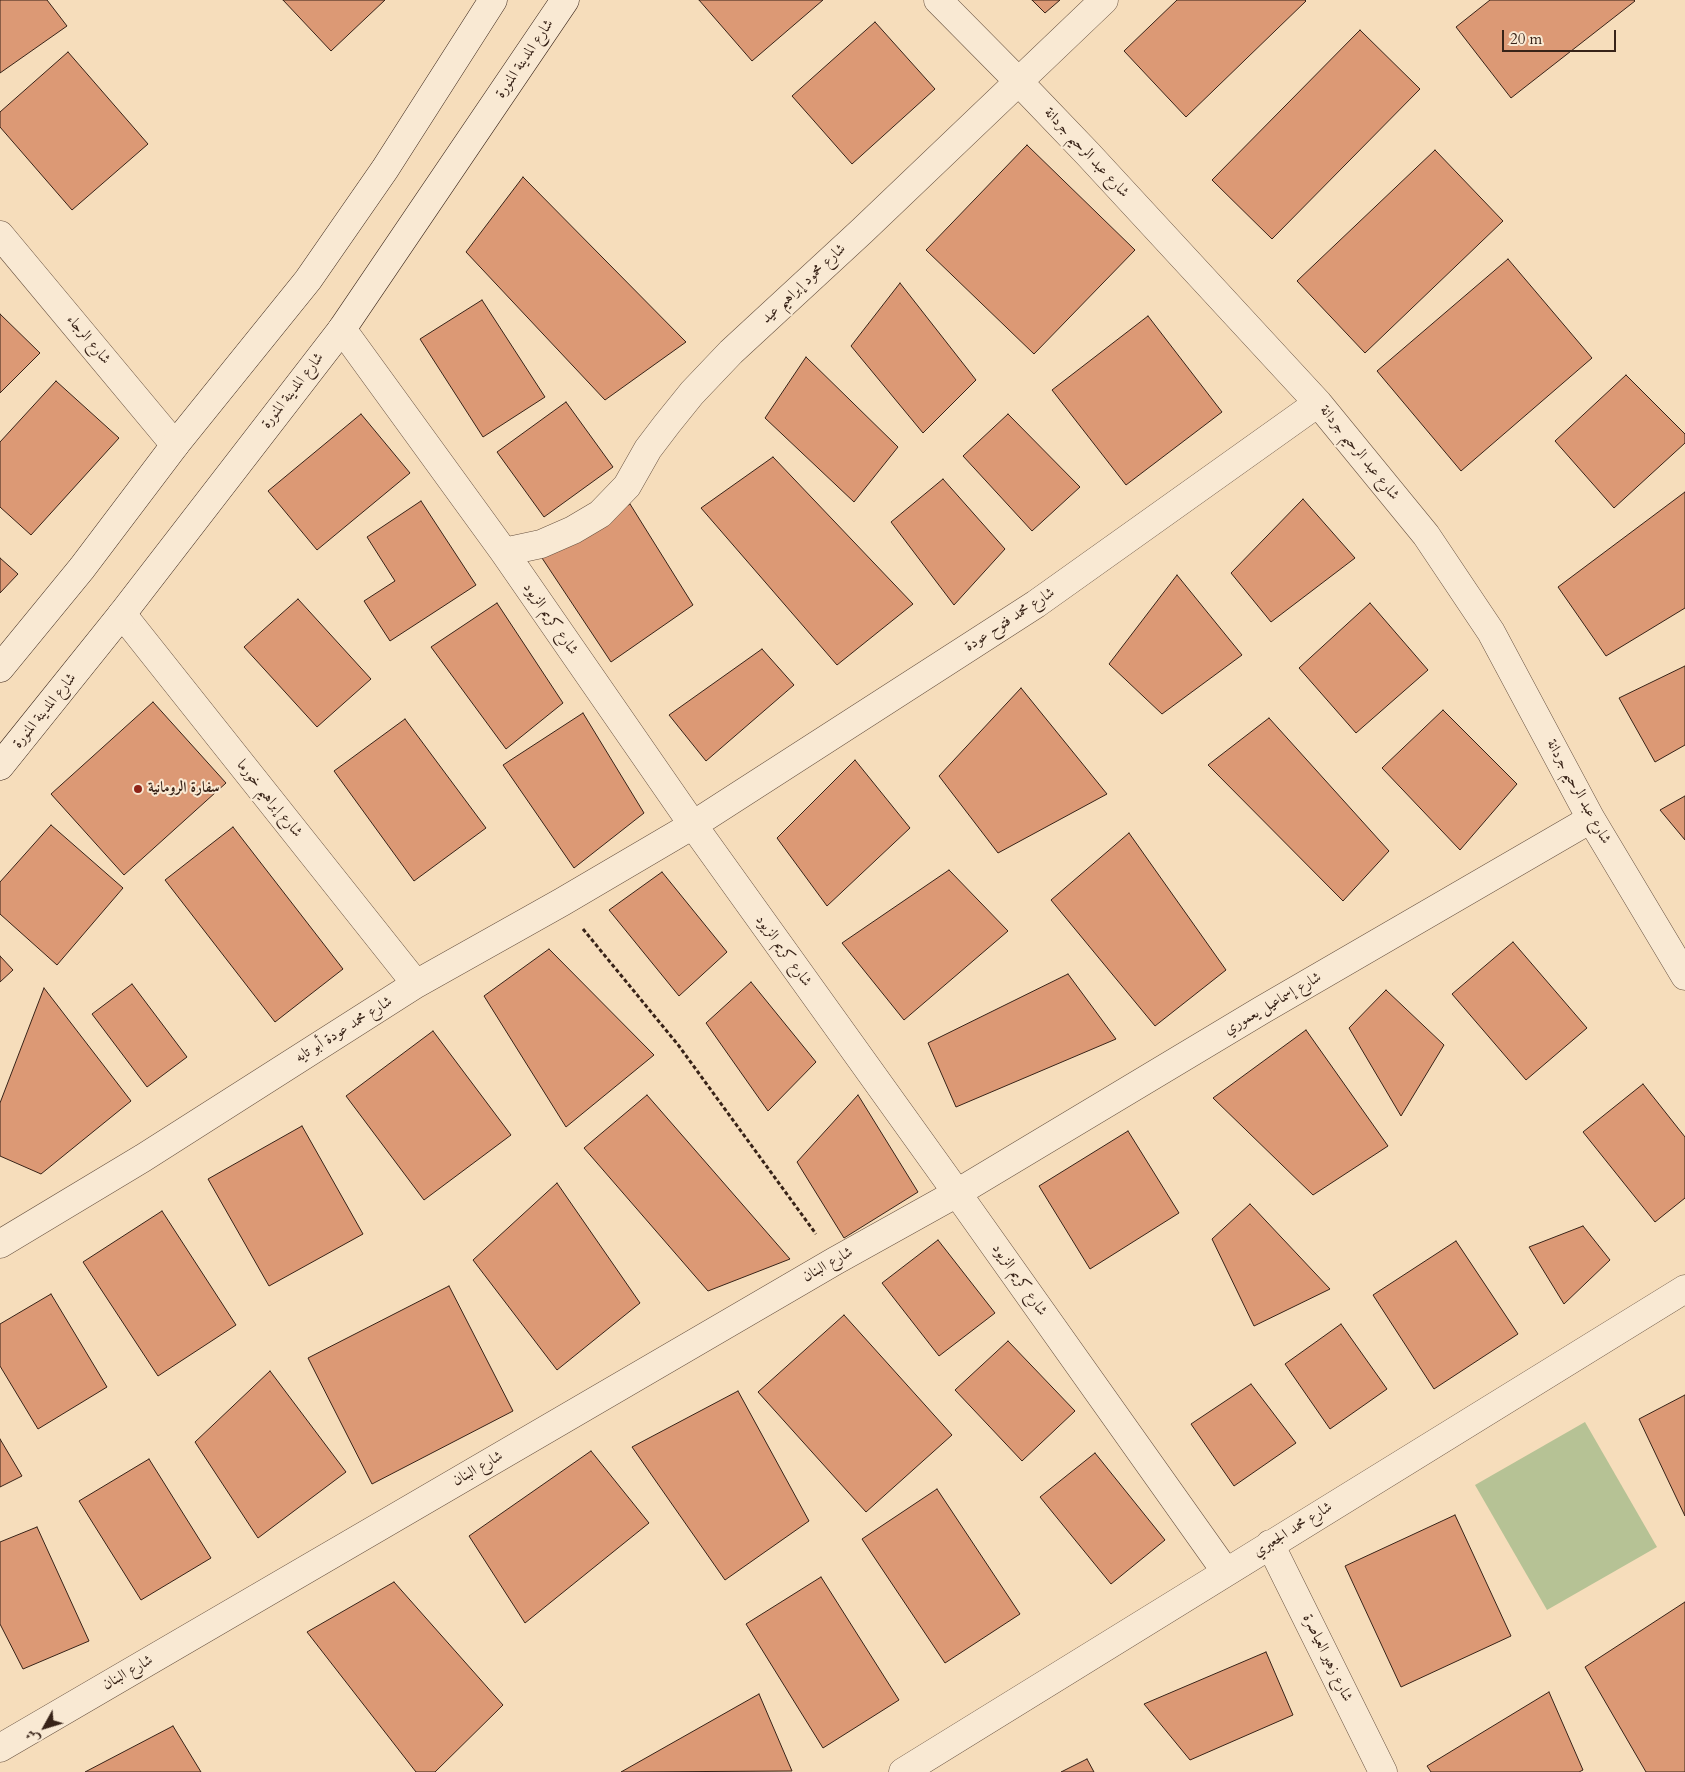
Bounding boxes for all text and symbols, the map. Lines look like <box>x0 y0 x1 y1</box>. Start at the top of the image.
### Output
street label: شارع المدينة المنورة <box>492 16 558 102</box>
scale bar <box>1505 20 1619 52</box>
text: 20 m <box>1510 29 1542 49</box>
street label: شارع عبد الرحيم جردانة <box>1040 104 1132 202</box>
street label: شارع محمود إبراهيم عيد <box>758 240 850 328</box>
street label: شارع الرجاء <box>62 312 114 368</box>
street label: شارع المدينة المنورة <box>258 349 328 433</box>
street label: شارع عبد الرحيم جردانة <box>1315 402 1403 504</box>
street label: شارع كريم الزيود <box>518 579 582 659</box>
street label: شارع محمد فتوح عودة <box>962 584 1058 656</box>
street label: شارع المدينة المنورة <box>9 670 81 752</box>
street label: شارع عبد الرحيم جردانة <box>1542 737 1614 847</box>
street label: شارع إبراهيم خورما <box>232 757 306 841</box>
place label: سفارة الرومانية <box>148 780 220 798</box>
marker: سفارة الرومانية <box>132 783 144 795</box>
street label: شارع كريم الزيود <box>751 912 815 990</box>
street label: شارع إسماعيل يعموري <box>1221 969 1325 1039</box>
street label: شارع محمد عودة أبو تايه <box>292 993 396 1067</box>
street label: شارع كريم الزيود <box>987 1240 1051 1320</box>
street label: شارع البنان <box>800 1243 856 1287</box>
street label: شارع البنان <box>450 1447 506 1491</box>
street label: شارع محمد الجعبري <box>1250 1499 1336 1561</box>
street label: شارع زهير العياصرة <box>1298 1611 1356 1705</box>
street label: شارع البنان <box>100 1651 156 1695</box>
north arrow <box>20 1702 70 1752</box>
text: ش <box>21 1725 45 1748</box>

